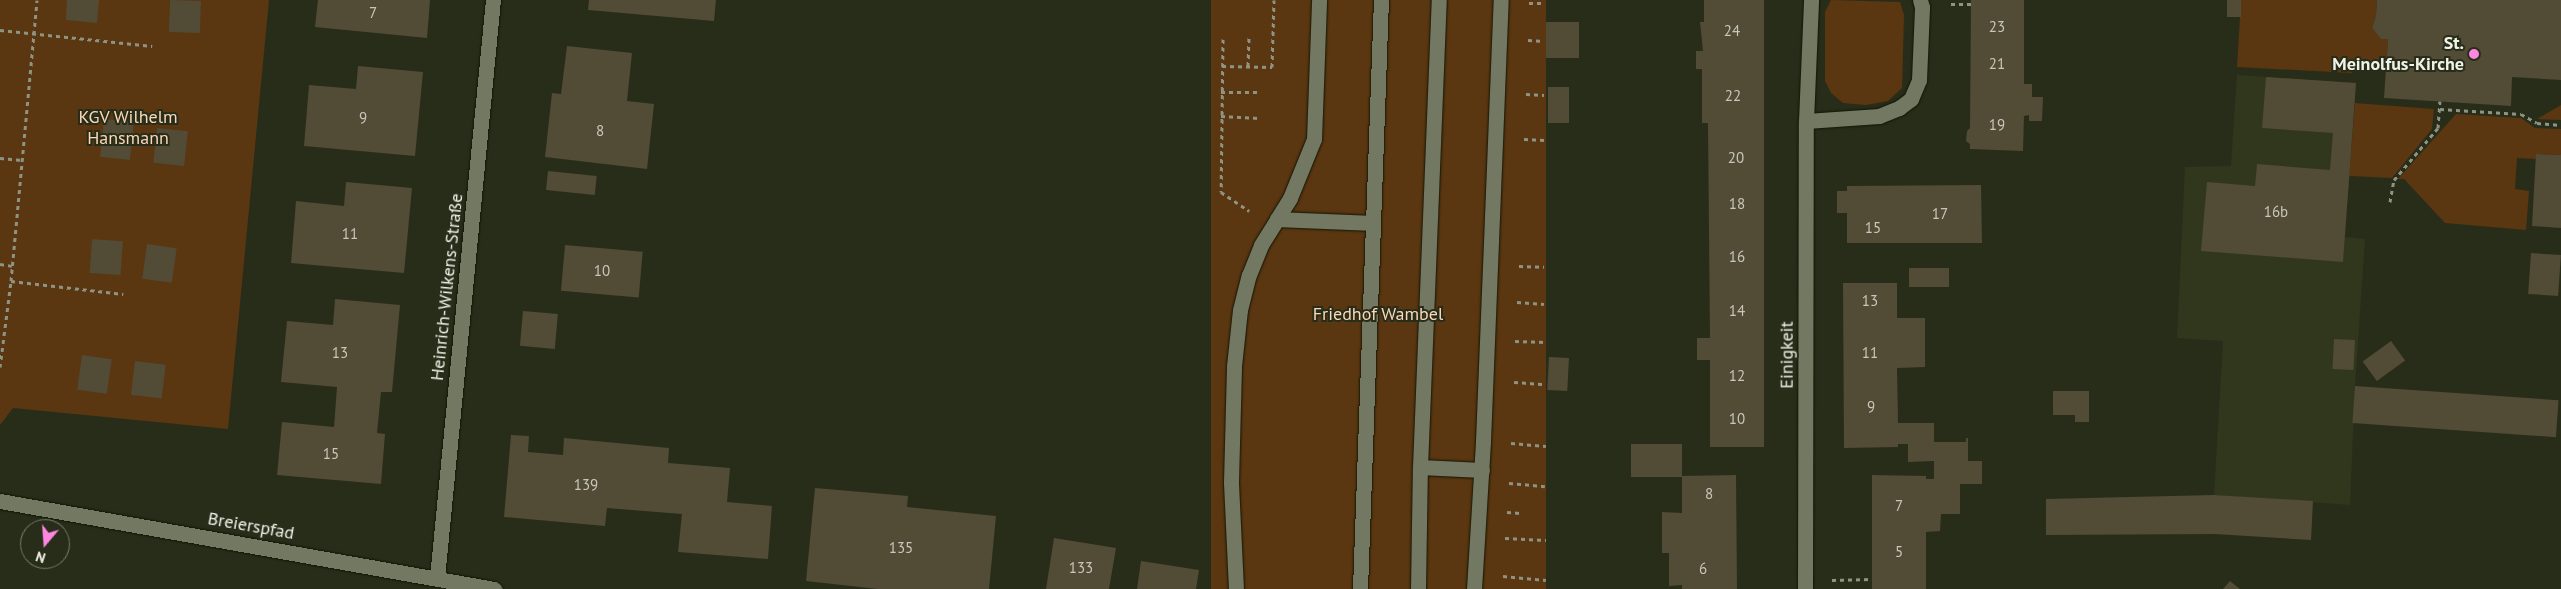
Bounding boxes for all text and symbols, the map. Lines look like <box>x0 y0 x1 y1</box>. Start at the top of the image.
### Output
house number: 7 <box>369 4 377 22</box>
house number: 23 <box>1989 18 2005 36</box>
house number: 24 <box>1724 22 1740 40</box>
place label: St. Meinolfus-Kirche <box>2332 33 2464 76</box>
marker: St. Meinolfus-Kirche <box>2468 48 2480 60</box>
house number: 21 <box>1989 55 2005 73</box>
house number: 22 <box>1725 87 1741 105</box>
park label: KGV Wilhelm Hansmann <box>78 107 178 150</box>
house number: 9 <box>359 109 367 127</box>
house number: 19 <box>1989 116 2005 134</box>
house number: 8 <box>596 122 604 140</box>
house number: 20 <box>1728 149 1744 167</box>
street label: Heinrich-Wilkens-Straße <box>426 192 468 382</box>
house number: 18 <box>1729 195 1745 213</box>
house number: 16b <box>2264 203 2288 221</box>
house number: 17 <box>1932 205 1948 223</box>
house number: 15 <box>1865 219 1881 237</box>
house number: 11 <box>342 225 358 243</box>
house number: 16 <box>1729 248 1745 266</box>
house number: 10 <box>594 262 610 280</box>
house number: 13 <box>1862 292 1878 310</box>
house number: 14 <box>1729 302 1745 320</box>
park label: Friedhof Wambel <box>1313 303 1443 325</box>
street label: Einigkeit <box>1776 321 1798 389</box>
house number: 13 <box>332 344 348 362</box>
house number: 11 <box>1862 344 1878 362</box>
house number: 12 <box>1729 367 1745 385</box>
house number: 9 <box>1867 398 1875 416</box>
house number: 10 <box>1729 410 1745 428</box>
house number: 15 <box>323 445 339 463</box>
house number: 139 <box>574 476 598 494</box>
house number: 8 <box>1705 485 1713 503</box>
house number: 7 <box>1895 497 1903 515</box>
street label: Breierspfad <box>206 508 296 544</box>
north arrow <box>20 519 70 569</box>
house number: 135 <box>889 539 913 557</box>
house number: 5 <box>1895 543 1903 561</box>
text: N <box>34 547 48 567</box>
house number: 133 <box>1069 559 1093 577</box>
house number: 6 <box>1699 560 1707 578</box>

